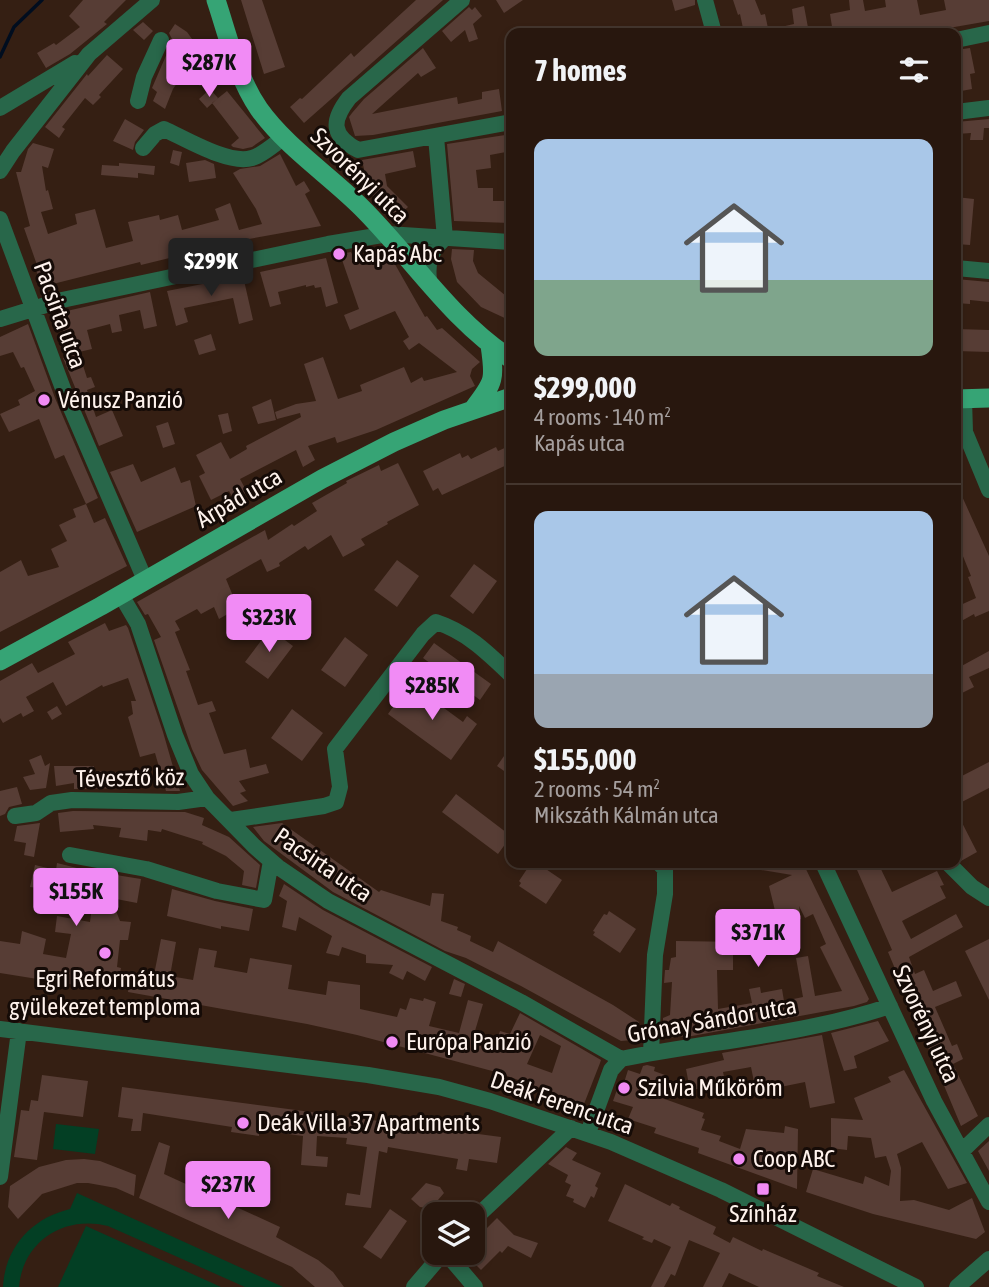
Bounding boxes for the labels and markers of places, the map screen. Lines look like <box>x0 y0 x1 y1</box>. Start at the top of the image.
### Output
pin: $287K <box>160 40 258 99</box>
pin: $299K <box>162 238 260 298</box>
place label: Kapás Abc <box>353 240 442 267</box>
marker: Kapás Abc <box>331 246 347 262</box>
place label: Vénusz Panzió <box>58 386 183 413</box>
marker: Vénusz Panzió <box>36 392 52 408</box>
pin: $323K <box>220 594 318 654</box>
pin: $285K <box>383 662 481 722</box>
pin: $155K <box>27 869 125 928</box>
pin: $371K <box>709 909 807 969</box>
marker: Egri Református gyülekezet temploma <box>97 945 113 961</box>
place label: Egri Református gyülekezet temploma <box>9 965 201 1020</box>
place label: Európa Panzió <box>406 1028 532 1055</box>
marker: Európa Panzió <box>384 1034 400 1050</box>
place label: Szilvia Műköröm <box>638 1074 783 1101</box>
marker: Szilvia Műköröm <box>616 1080 632 1096</box>
place label: Deák Villa 37 Apartments <box>257 1109 480 1136</box>
marker: Deák Villa 37 Apartments <box>235 1115 251 1131</box>
place label: Coop ABC <box>753 1145 835 1172</box>
marker: Coop ABC <box>731 1151 747 1167</box>
pin: $237K <box>179 1162 277 1221</box>
marker: Színház <box>755 1181 771 1197</box>
place label: Színház <box>729 1200 797 1227</box>

